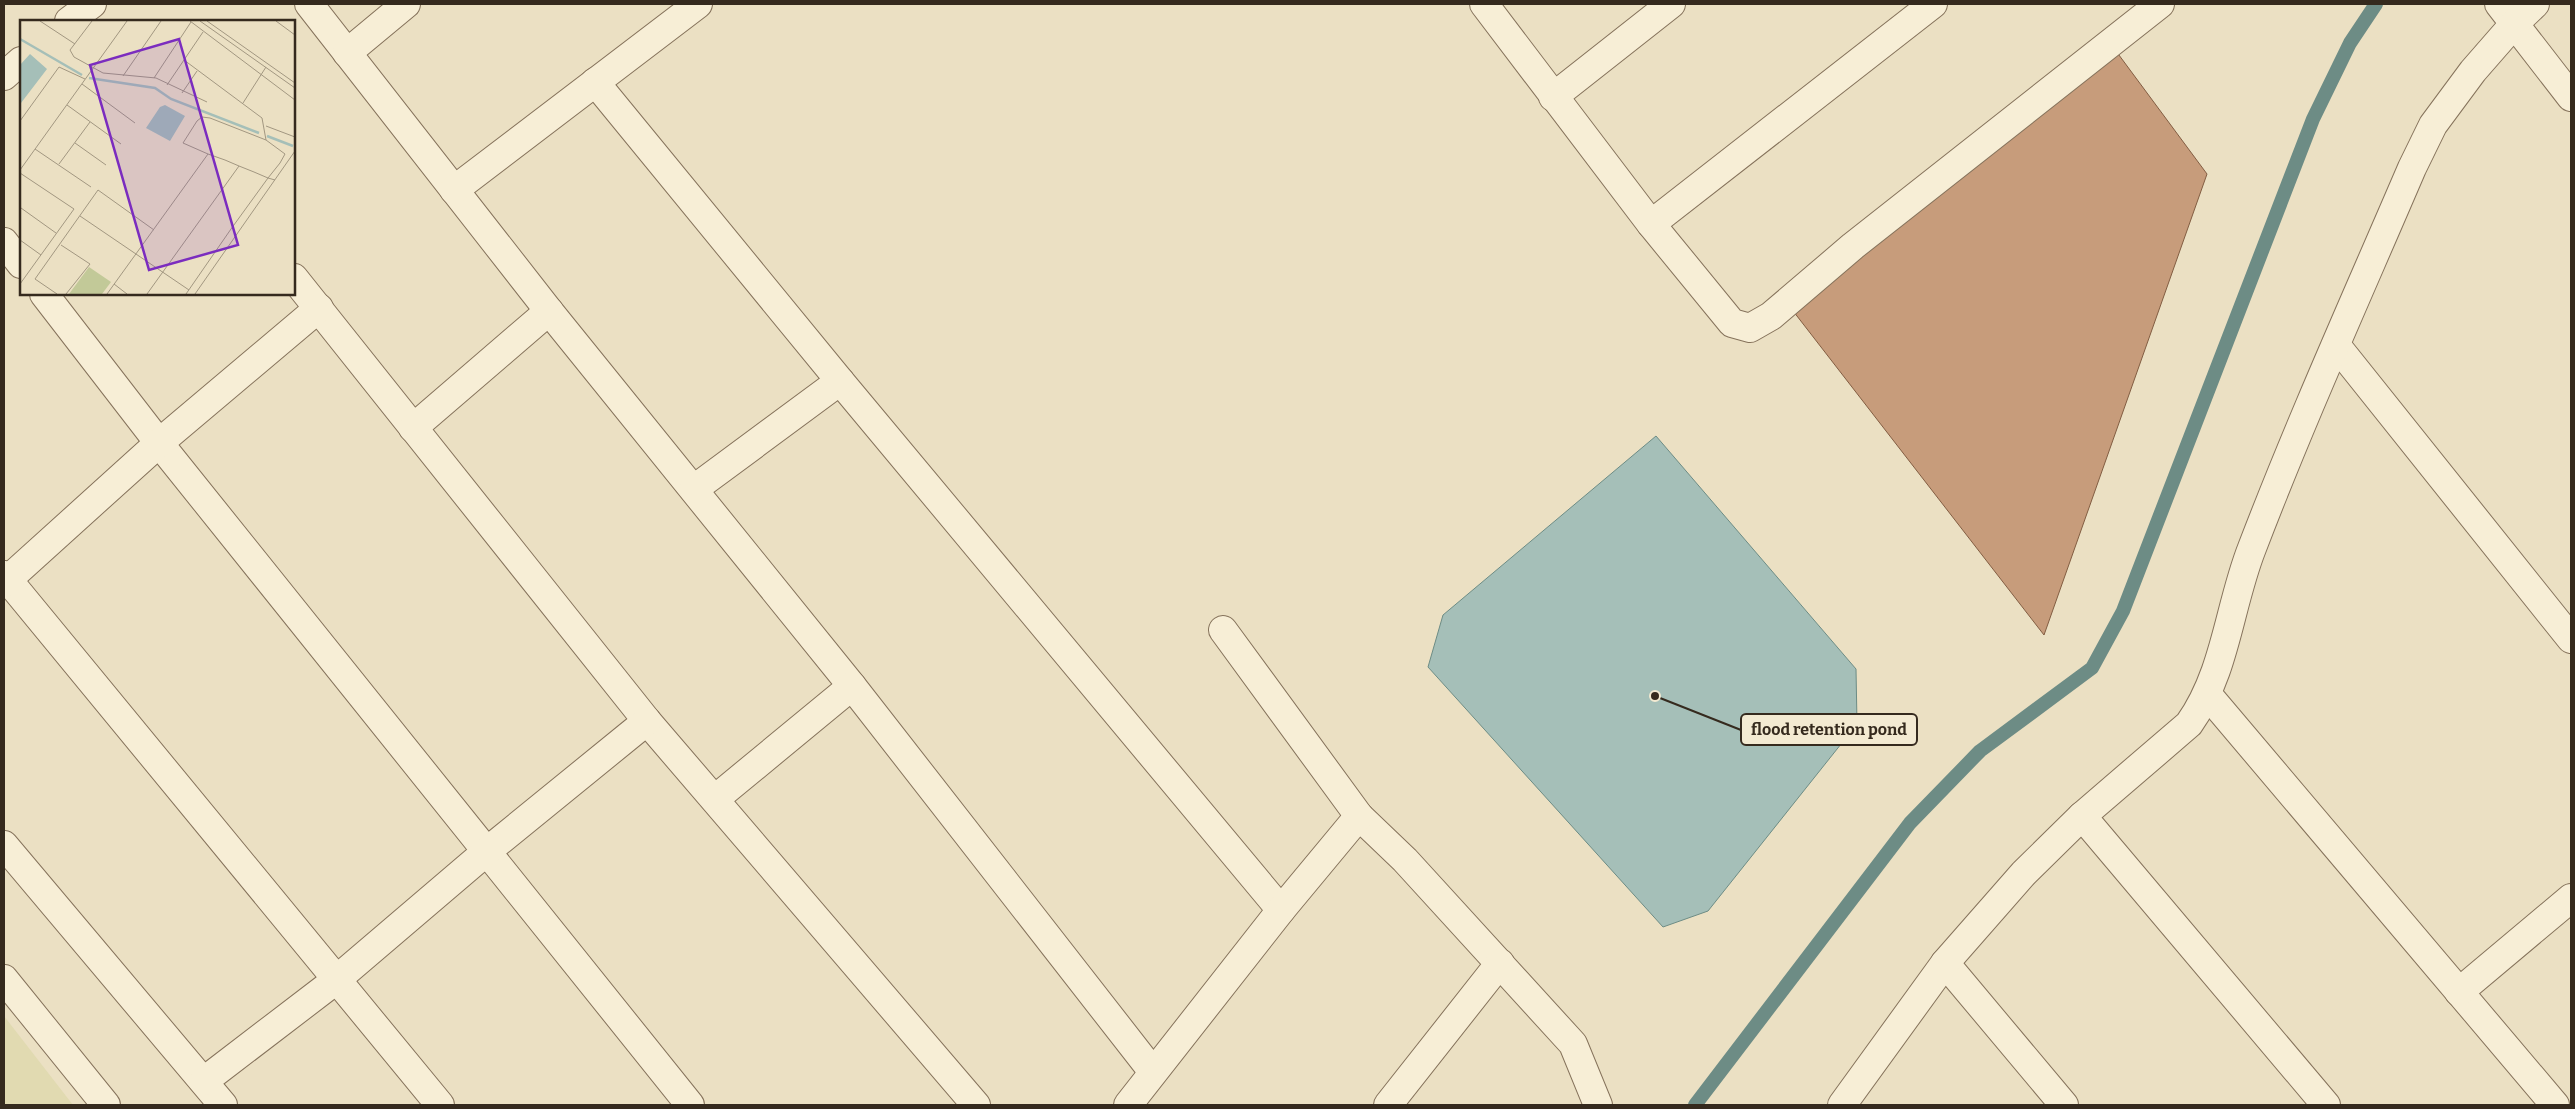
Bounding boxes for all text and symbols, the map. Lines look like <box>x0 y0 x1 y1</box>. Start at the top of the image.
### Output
inset map <box>20 20 295 295</box>
callout: flood retention pond <box>1741 714 1917 745</box>
text: flood retention pond <box>1751 720 1907 739</box>

